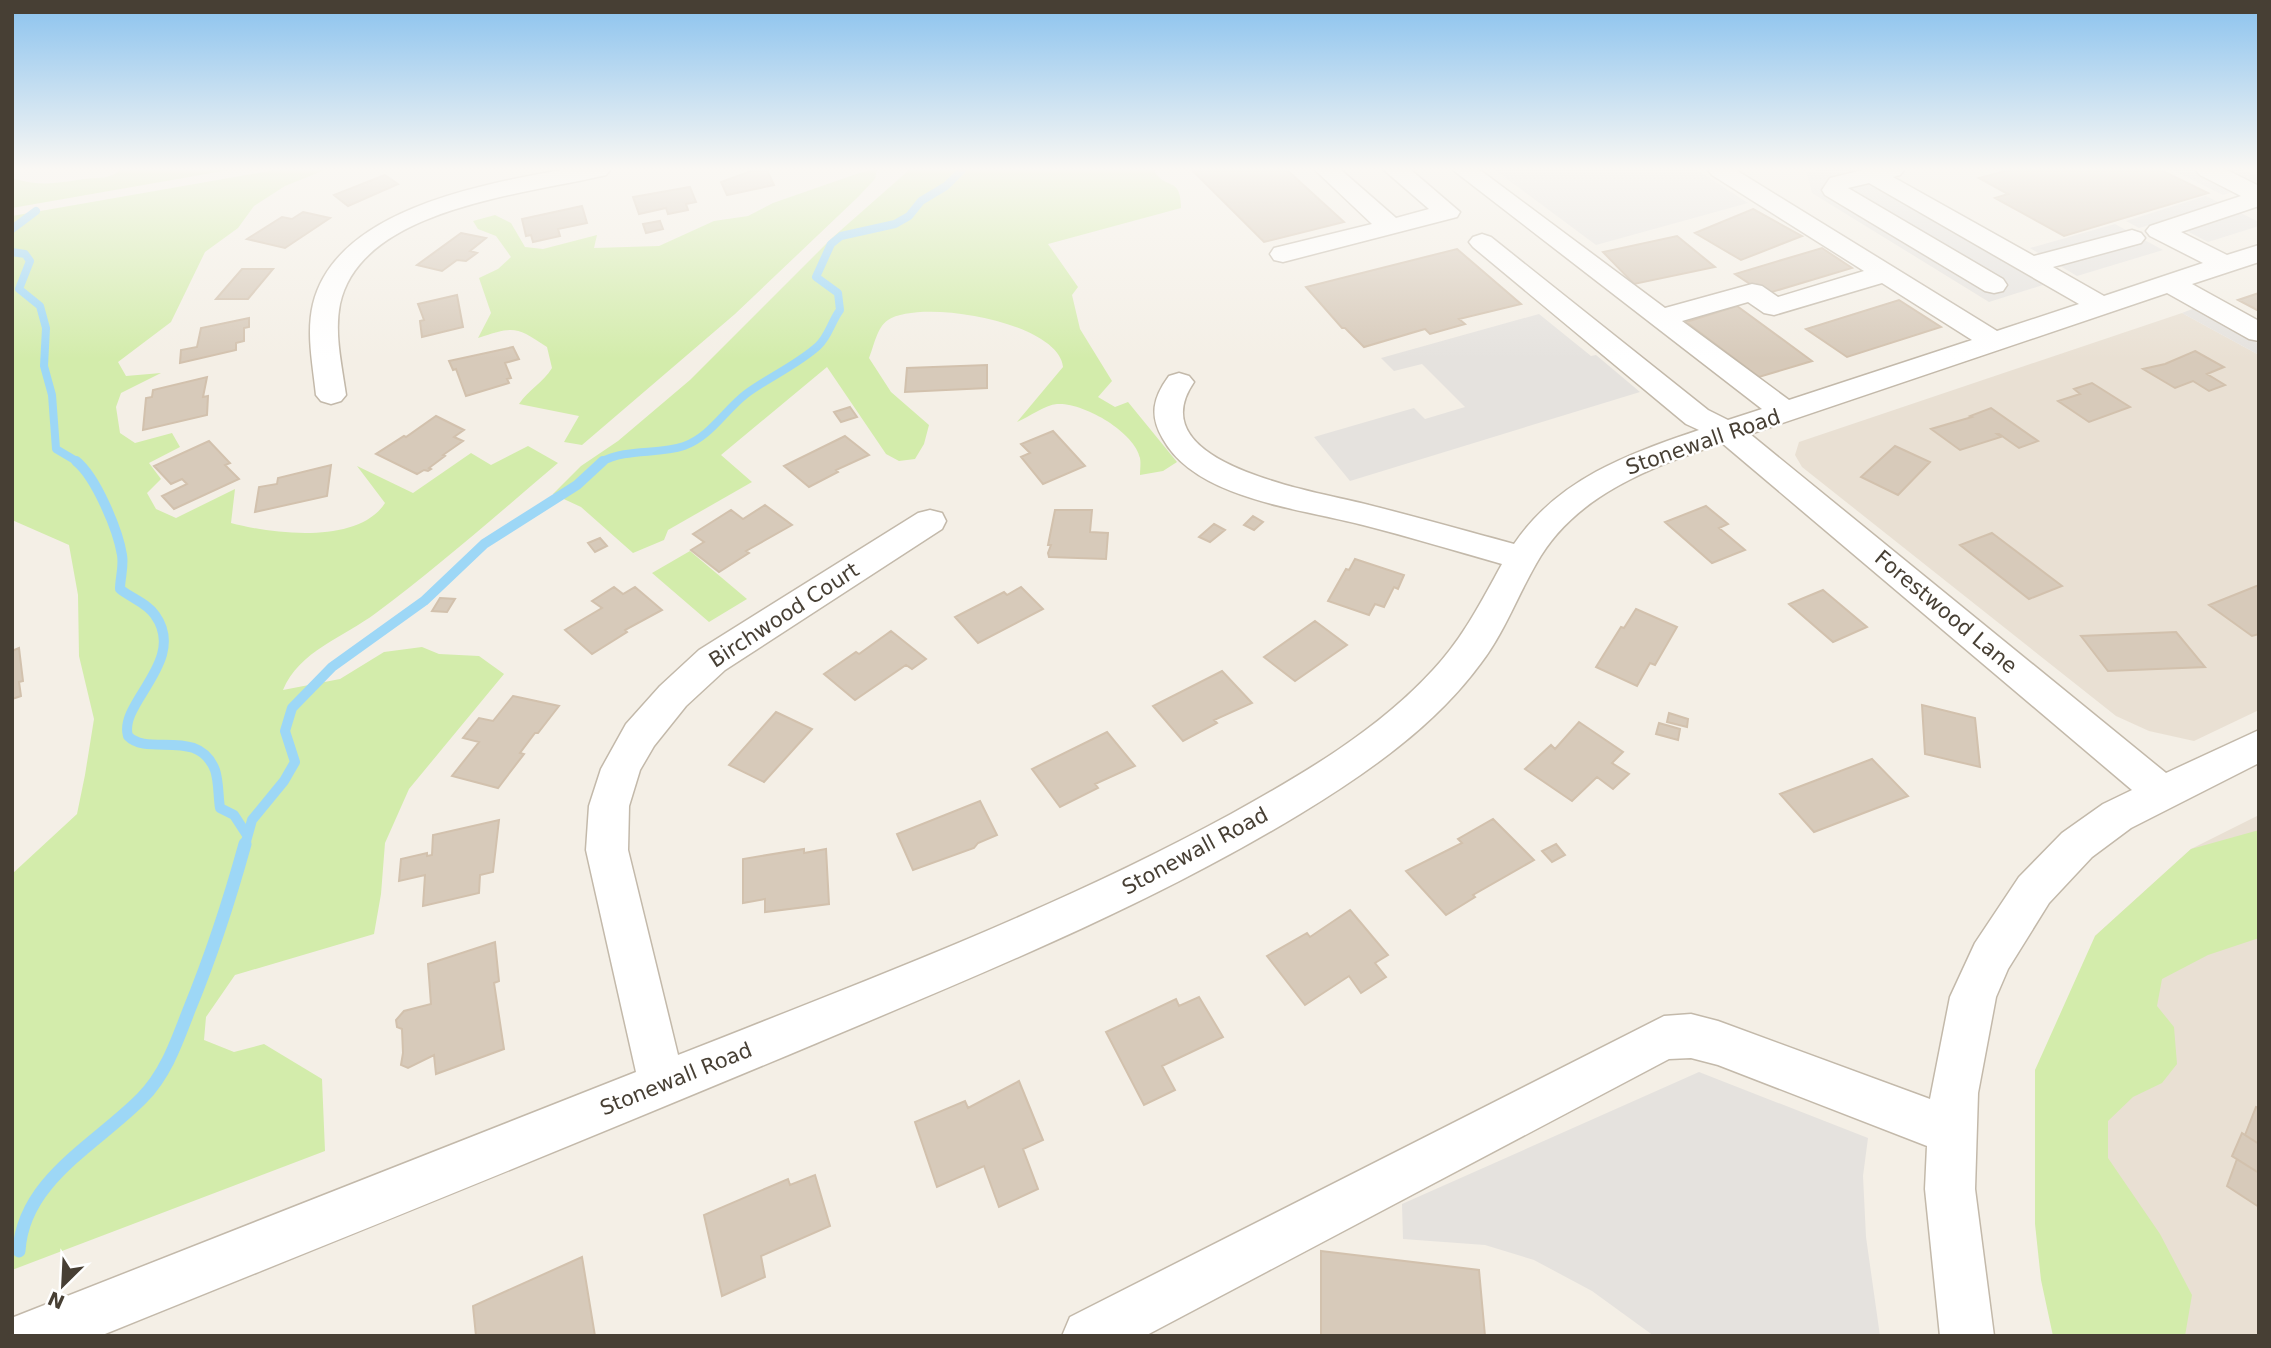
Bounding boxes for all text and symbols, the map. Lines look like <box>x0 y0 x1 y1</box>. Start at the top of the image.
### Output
street label: Stonewall Road <box>1623 404 1783 480</box>
street label: Forestwood Lane <box>1870 546 2022 678</box>
street label: Birchwood Court <box>705 558 863 672</box>
street label: Stonewall Road <box>1118 802 1272 900</box>
street label: Stonewall Road <box>597 1038 755 1120</box>
north arrow <box>28 1250 98 1320</box>
text: N <box>44 1287 68 1314</box>

